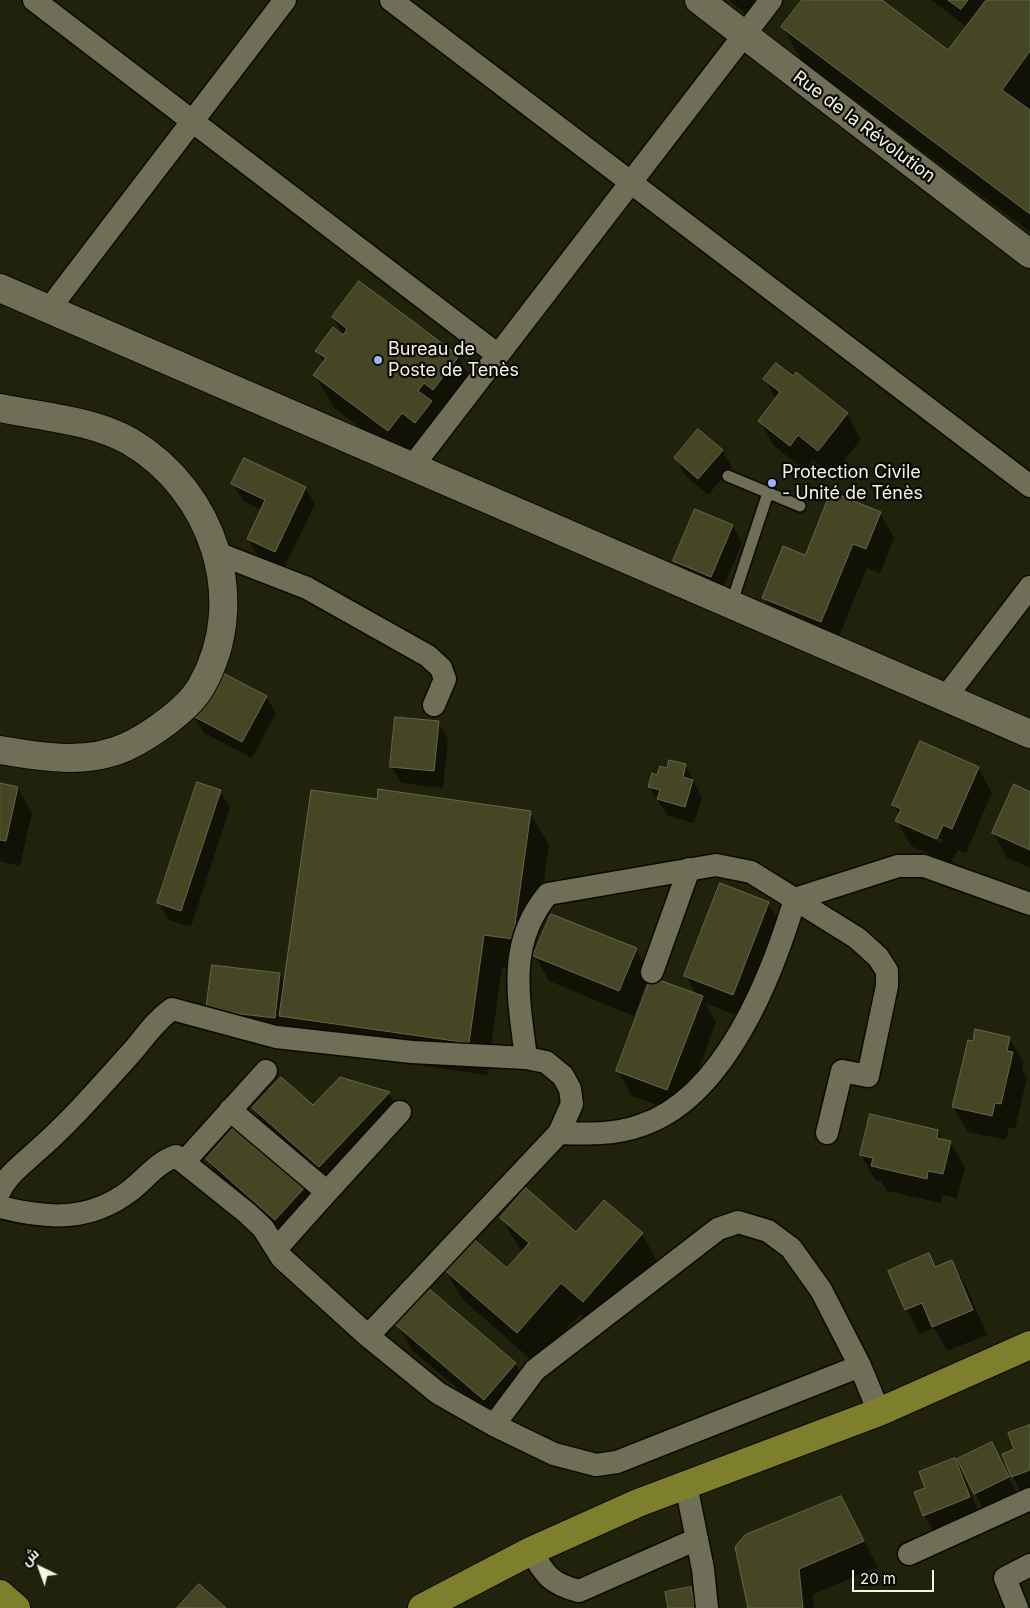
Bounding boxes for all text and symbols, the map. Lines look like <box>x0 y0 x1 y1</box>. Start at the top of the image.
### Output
street label: Rue de la Révolution <box>789 66 939 188</box>
place label: Bureau de Poste de Tenès <box>388 339 519 382</box>
marker: Bureau de Poste de Tenès <box>372 354 384 366</box>
place label: Protection Civile - Unité de Ténès <box>782 462 923 504</box>
marker: Protection Civile - Unité de Ténès <box>766 477 778 489</box>
north arrow <box>15 1543 65 1593</box>
text: ش <box>17 1544 42 1569</box>
scale bar <box>855 1560 938 1592</box>
text: 20 m <box>860 1569 896 1588</box>

